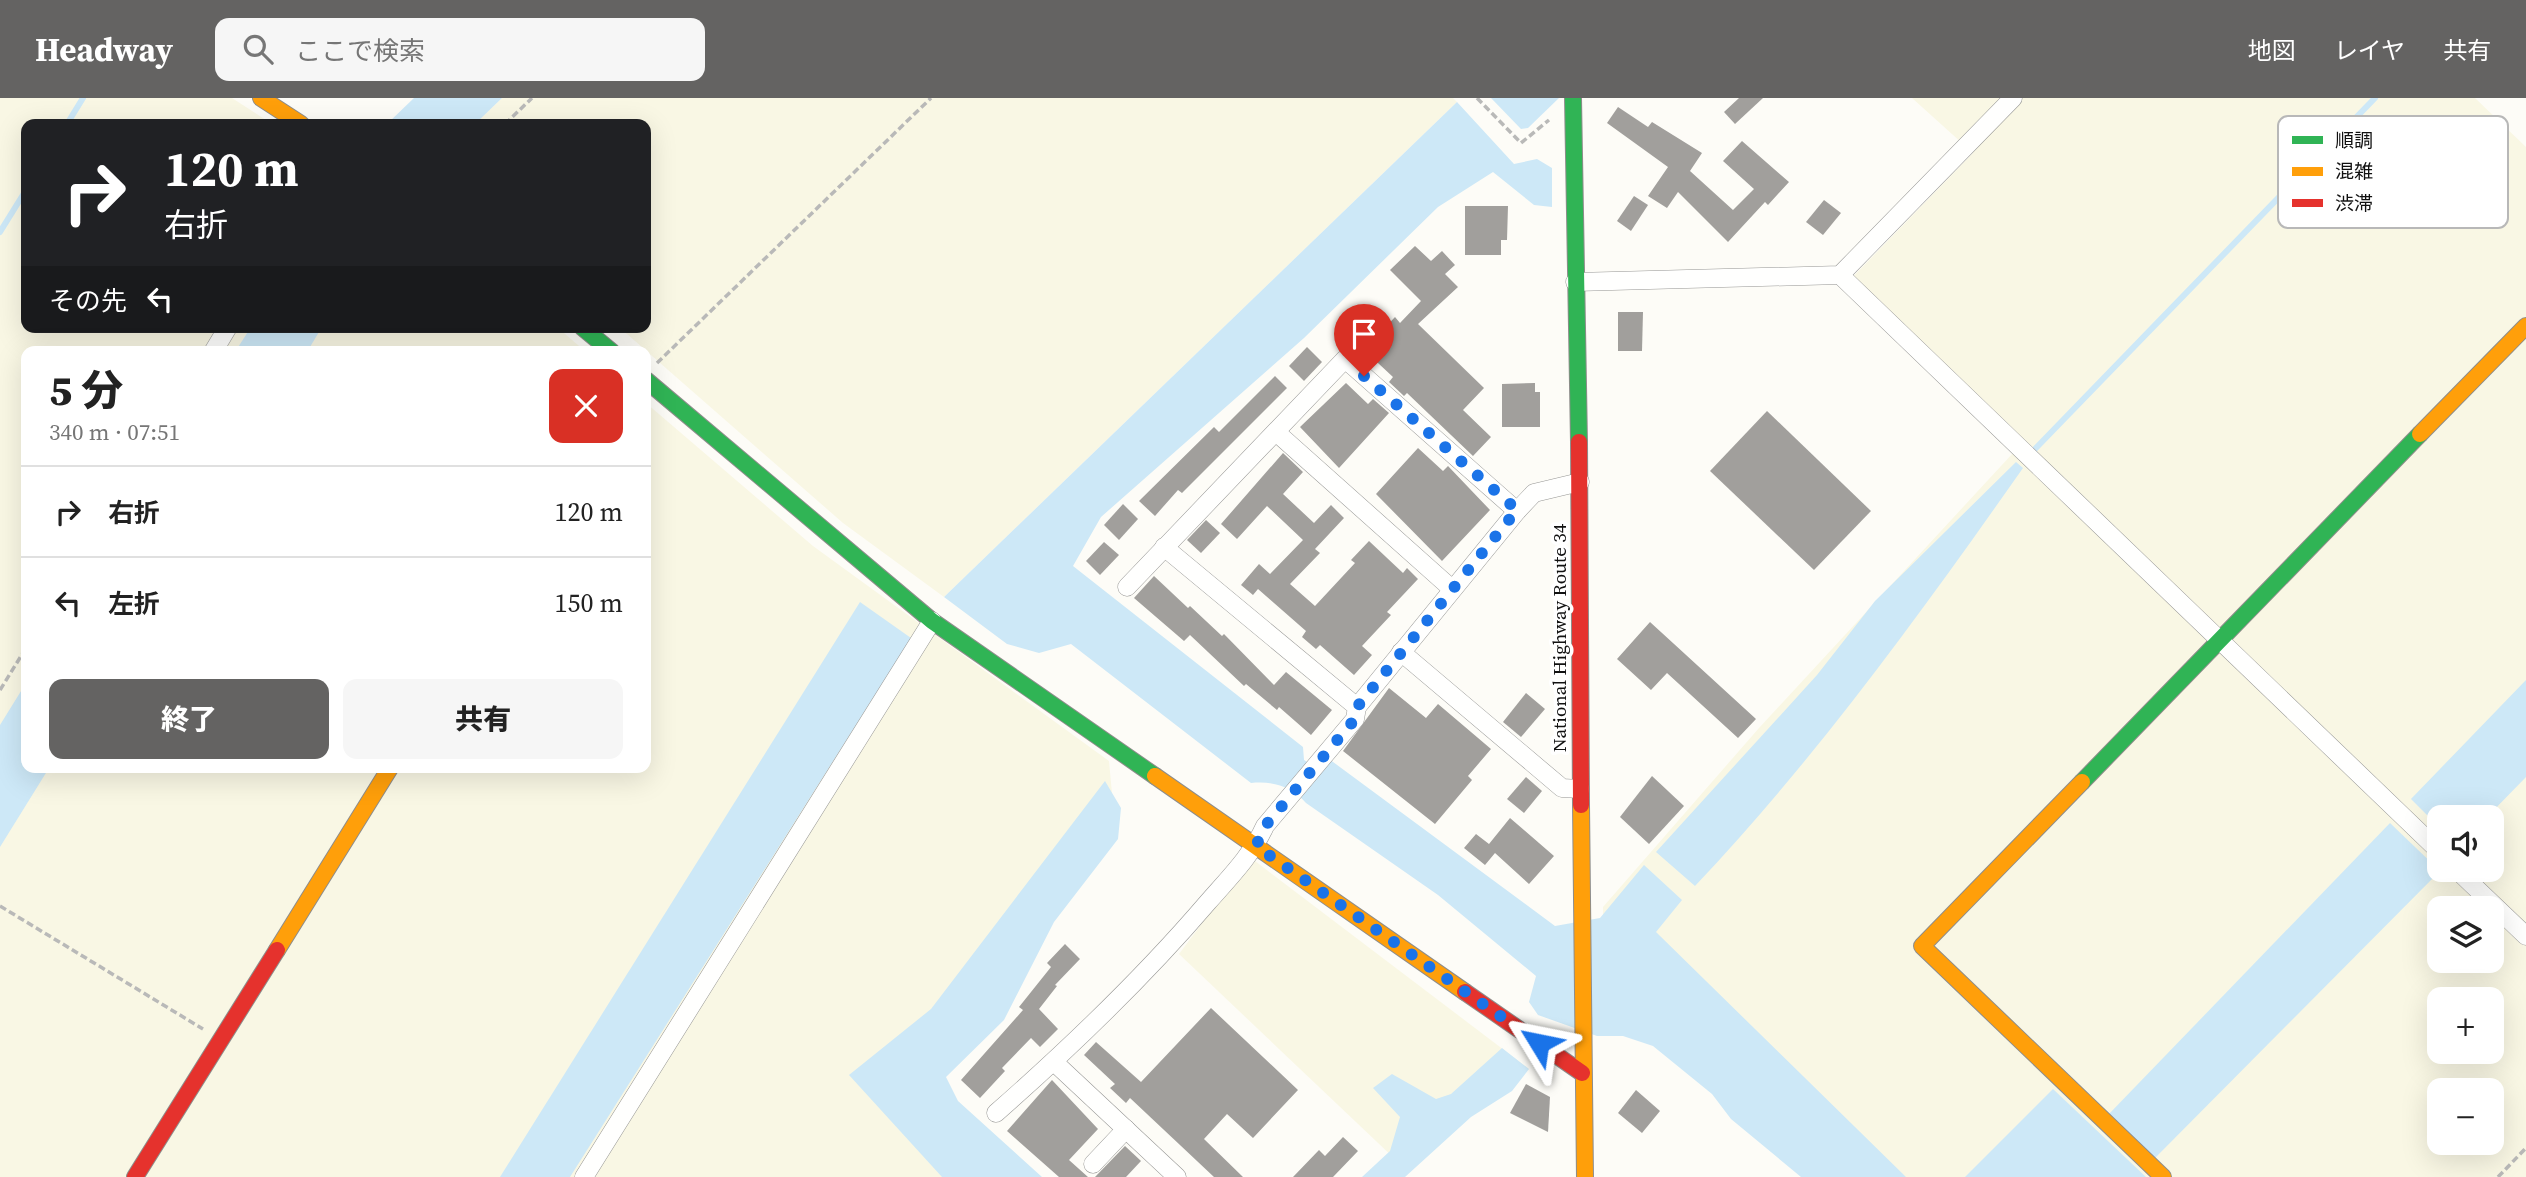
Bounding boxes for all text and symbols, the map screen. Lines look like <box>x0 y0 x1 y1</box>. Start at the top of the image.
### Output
search box <box>215 18 705 81</box>
text: Headway <box>35 27 173 72</box>
icon: search <box>239 30 277 68</box>
text: ここで検索 <box>295 33 425 69</box>
text: 地図 <box>2248 34 2296 67</box>
text: レイヤ <box>2334 34 2405 67</box>
text: 共有 <box>2443 34 2491 67</box>
legend <box>2278 116 2508 228</box>
text: 順調 <box>2335 127 2373 153</box>
text: 120 m <box>164 135 299 202</box>
icon: right <box>49 147 140 238</box>
text: 混雑 <box>2335 158 2373 184</box>
text: 渋滞 <box>2335 190 2373 216</box>
text: 右折 <box>164 203 228 247</box>
icon: left <box>141 280 179 318</box>
text: その先 <box>49 283 127 319</box>
pin <box>1334 304 1394 376</box>
icon: arrive <box>1345 315 1383 353</box>
text: 5 分 <box>49 361 123 419</box>
button: close <box>549 369 623 443</box>
text: 340 m · 07:51 <box>49 416 180 448</box>
icon: right <box>49 493 87 531</box>
text: 120 m <box>555 494 623 530</box>
text: 右折 <box>108 495 160 531</box>
street label: National Highway Route 34 <box>1546 523 1572 752</box>
icon: left <box>49 584 87 622</box>
text: 150 m <box>555 585 623 621</box>
text: 左折 <box>108 586 160 622</box>
button: 終了 <box>49 679 329 759</box>
button: 共有 <box>343 679 623 759</box>
map controls <box>2427 805 2504 1155</box>
button: sound <box>2427 805 2504 882</box>
button: layers <box>2427 896 2504 973</box>
button: + <box>2427 987 2504 1064</box>
position arrow <box>1502 1006 1576 1080</box>
button: − <box>2427 1078 2504 1155</box>

